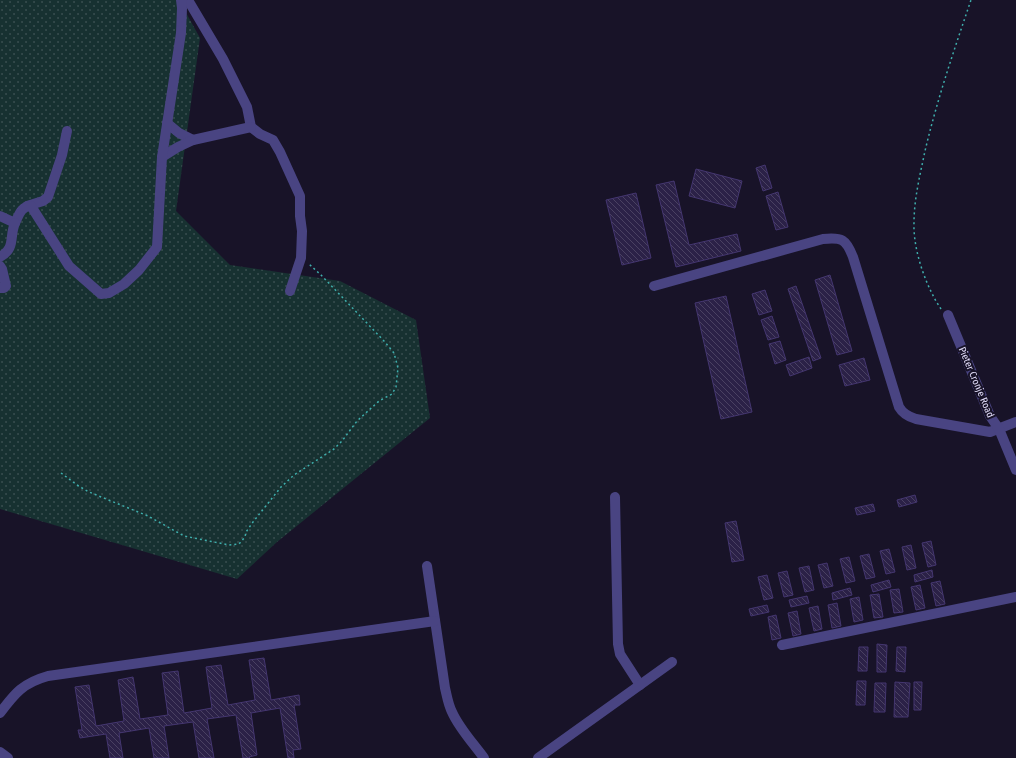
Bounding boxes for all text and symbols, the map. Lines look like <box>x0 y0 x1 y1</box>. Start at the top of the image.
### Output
street label: Pieter Cronje Road <box>956 345 996 420</box>

